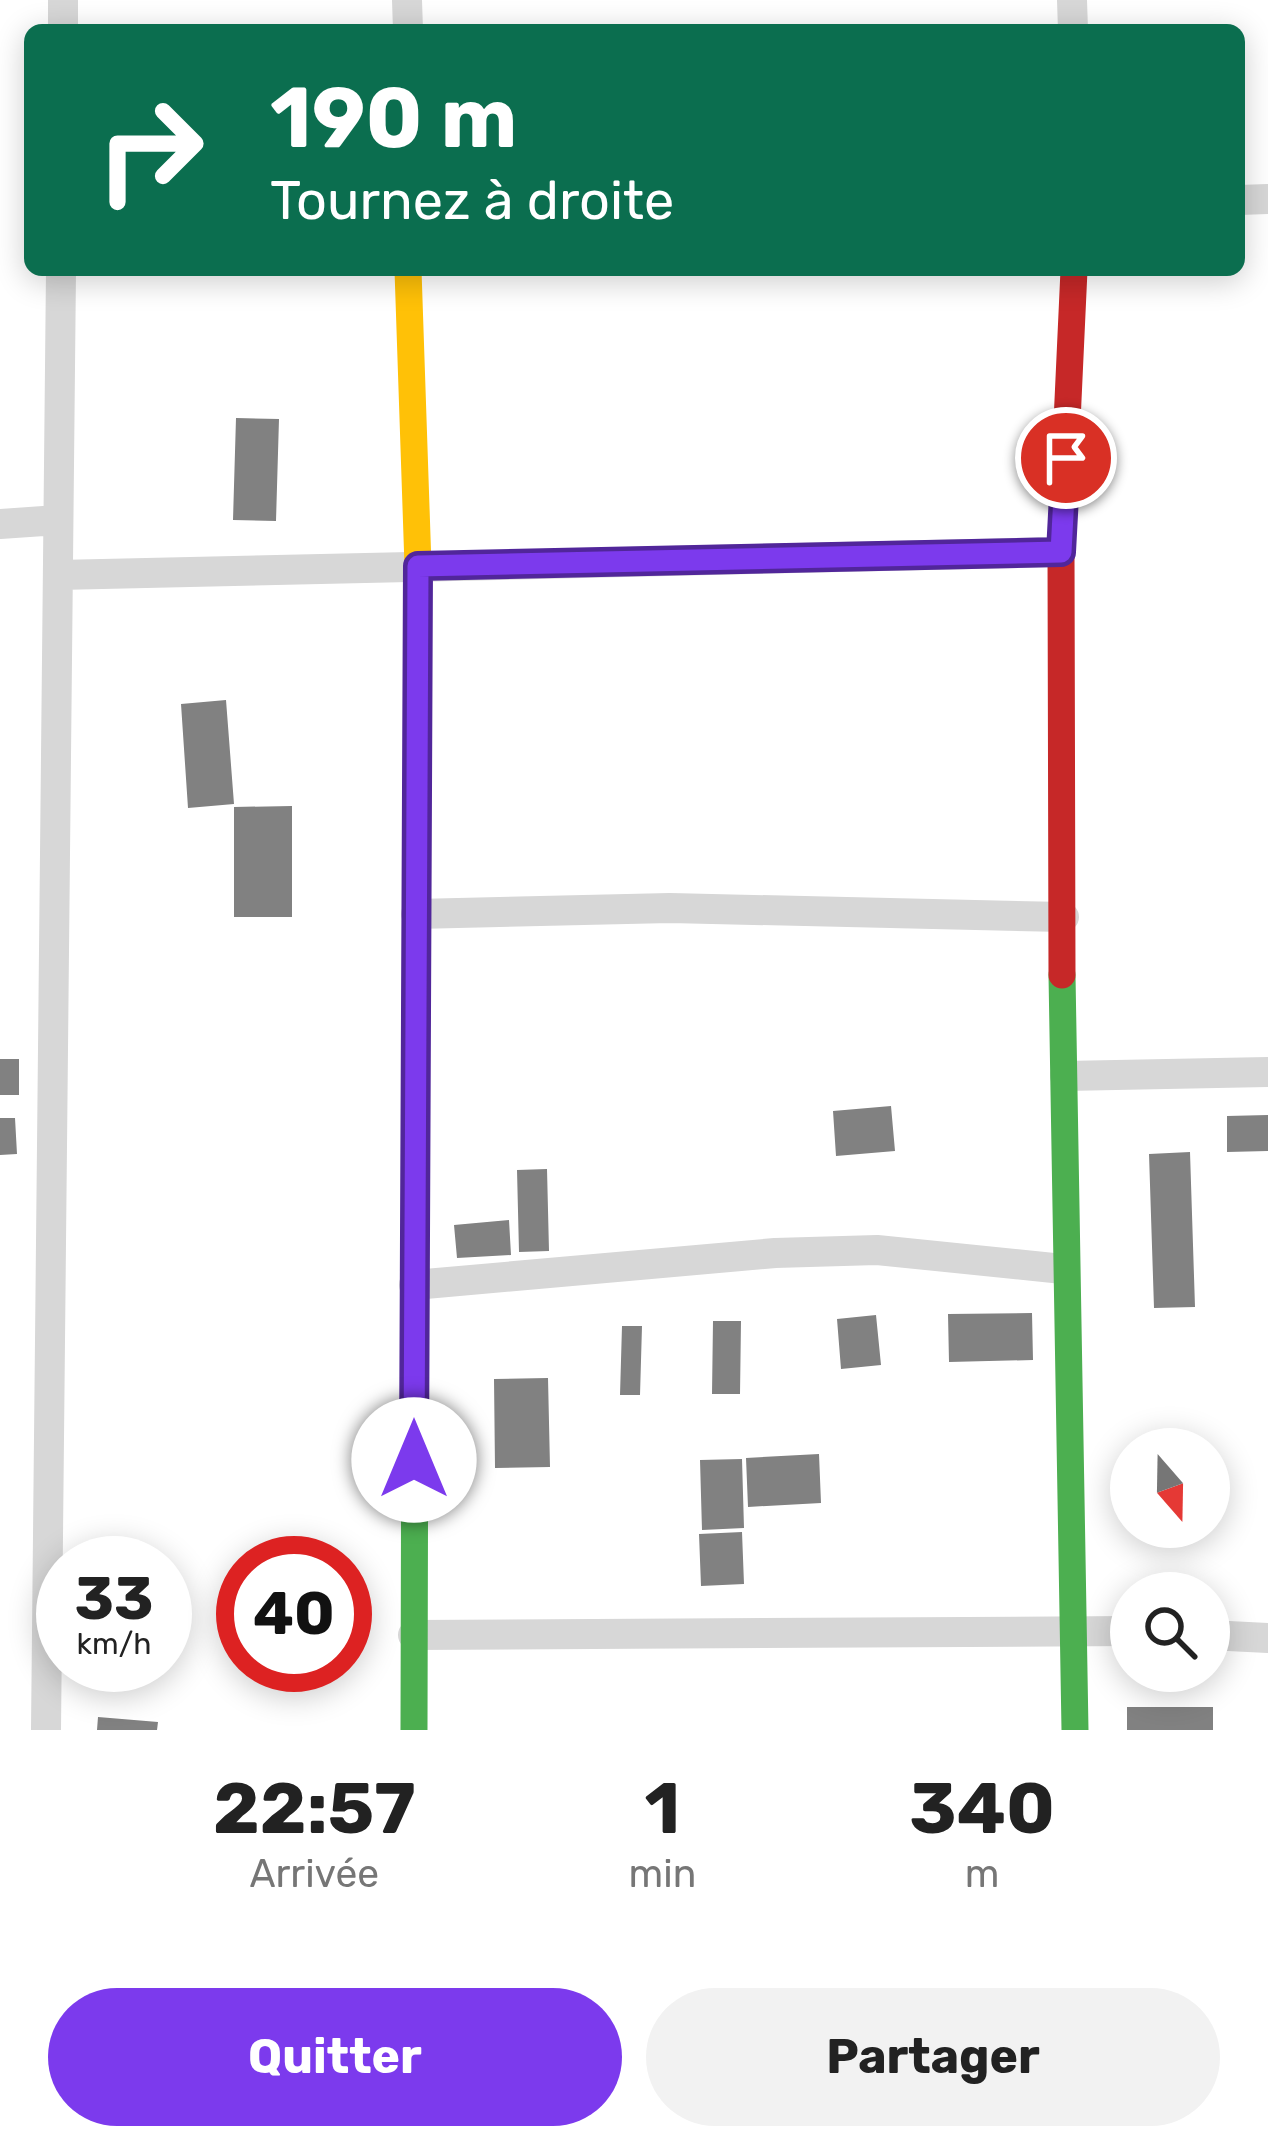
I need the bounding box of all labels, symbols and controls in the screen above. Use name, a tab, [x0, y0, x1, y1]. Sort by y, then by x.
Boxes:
text: 190 m	[270, 68, 518, 168]
icon: right	[72, 72, 228, 228]
text: Tournez à droite	[270, 169, 674, 233]
pin	[1015, 407, 1117, 509]
icon: arrive	[1033, 425, 1099, 491]
position arrow	[351, 1397, 477, 1523]
north arrow	[1110, 1428, 1230, 1548]
map controls	[1110, 1428, 1230, 1692]
speed limit sign: 40	[216, 1536, 372, 1692]
text: 33	[74, 1563, 154, 1634]
button: search	[1110, 1572, 1230, 1692]
text: km/h	[77, 1626, 151, 1662]
text: 22:57	[213, 1766, 415, 1851]
text: 1	[645, 1766, 680, 1851]
text: 340	[909, 1766, 1055, 1851]
text: Arrivée	[249, 1851, 379, 1897]
text: min	[629, 1851, 696, 1897]
text: m	[965, 1851, 999, 1897]
button: Quitter	[48, 1988, 622, 2126]
button: Partager	[646, 1988, 1220, 2126]

